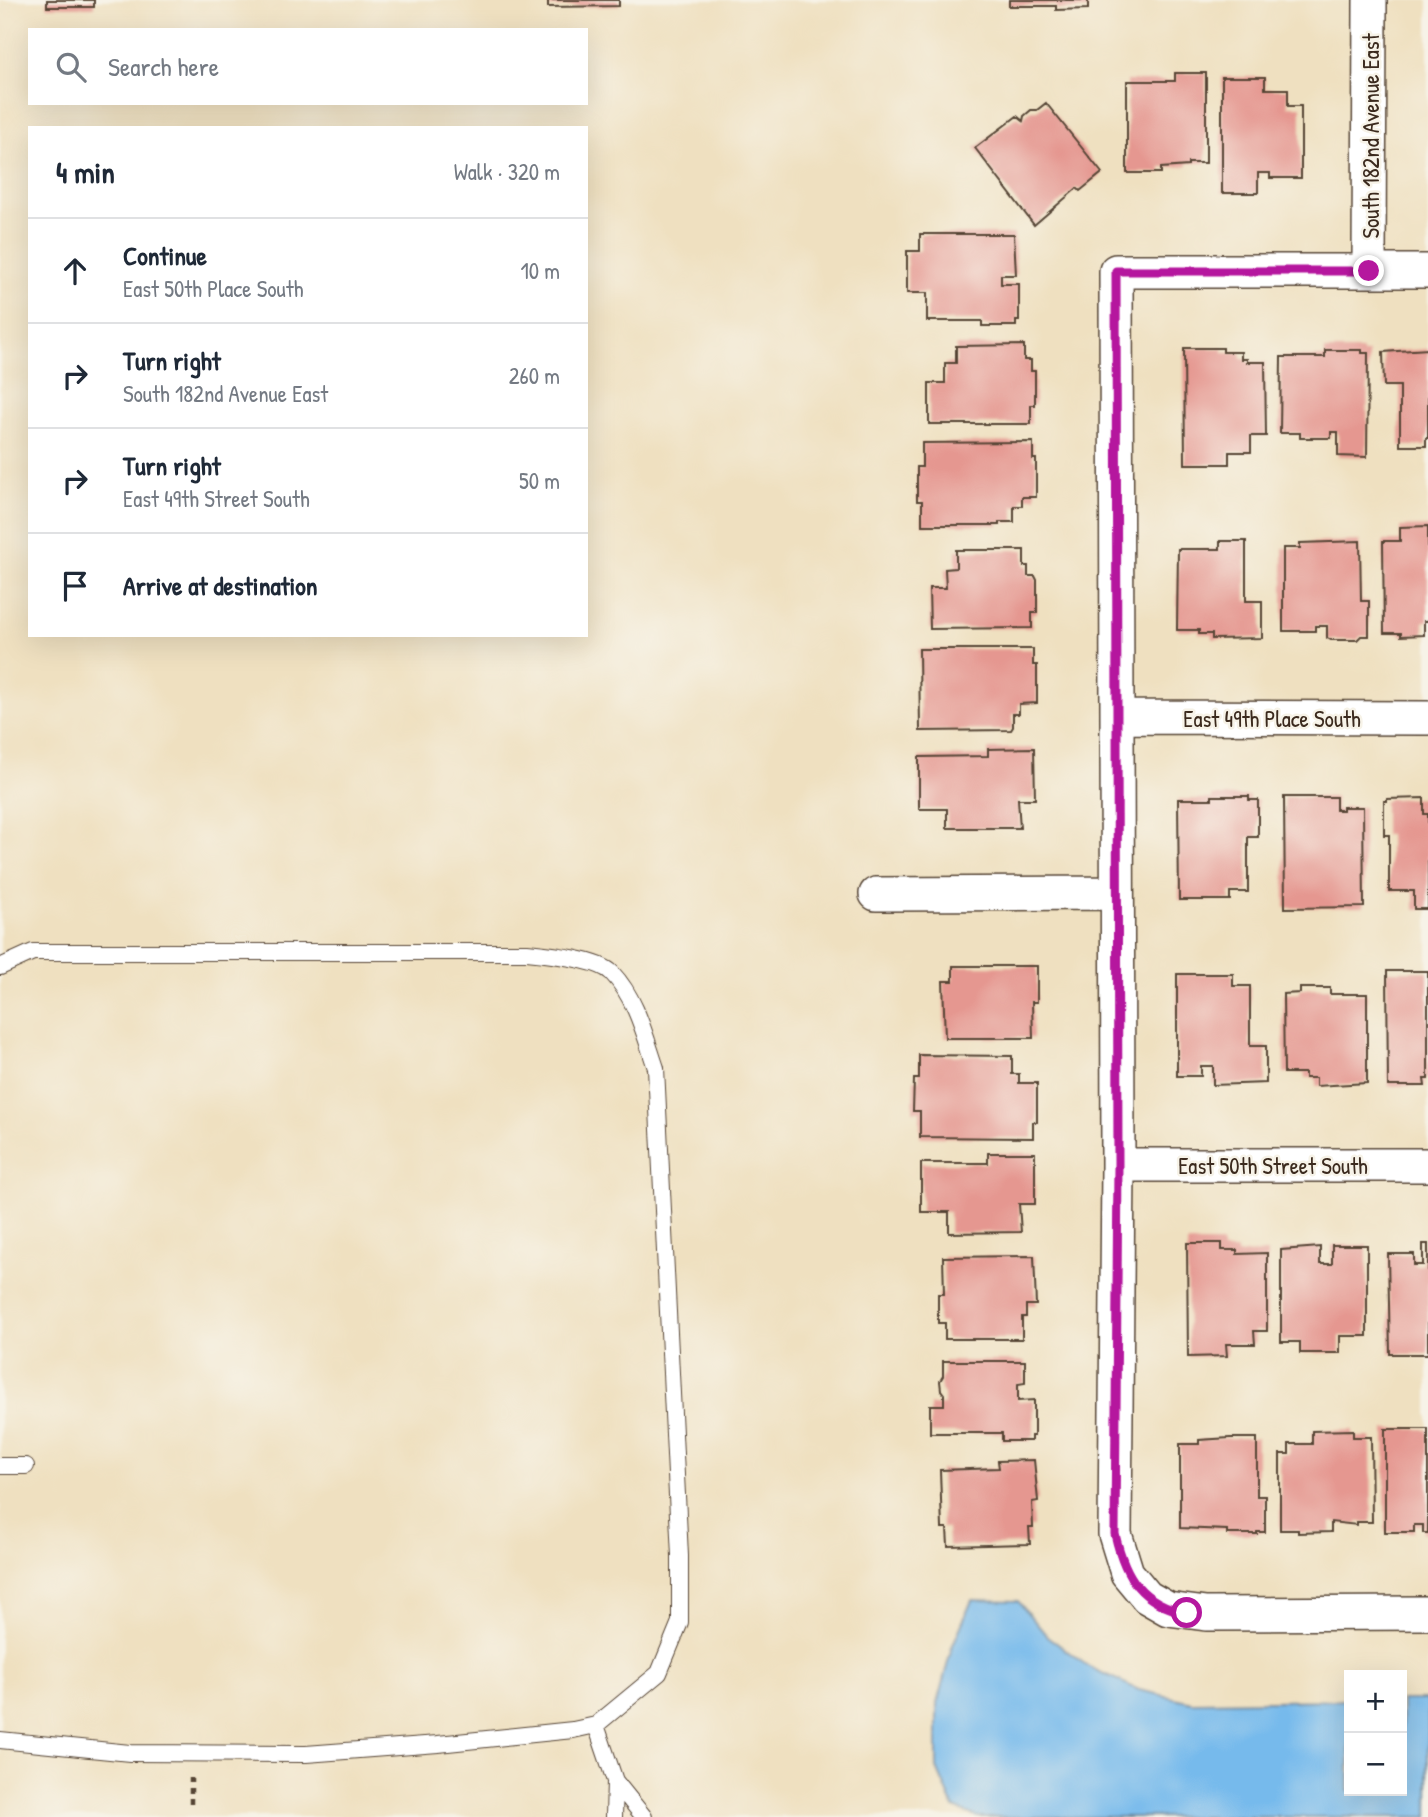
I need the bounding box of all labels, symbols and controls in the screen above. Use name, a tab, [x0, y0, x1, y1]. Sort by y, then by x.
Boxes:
search box	[28, 28, 588, 105]
street label: South 182nd Avenue East	[1355, 32, 1386, 239]
icon: search	[52, 48, 90, 86]
text: Search here	[108, 49, 219, 84]
text: 4 min	[56, 152, 115, 192]
text: Walk · 320 m	[454, 156, 560, 187]
text: Continue	[123, 238, 207, 273]
icon: ahead	[56, 252, 94, 290]
text: 10 m	[520, 255, 560, 286]
route end	[1353, 255, 1384, 286]
text: East 50th Place South	[123, 273, 303, 304]
text: Turn right	[123, 343, 221, 378]
icon: right	[56, 357, 94, 395]
text: 260 m	[509, 360, 560, 391]
text: South 182nd Avenue East	[123, 378, 328, 409]
text: Turn right	[123, 448, 221, 483]
icon: right	[56, 462, 94, 500]
text: 50 m	[519, 465, 560, 496]
text: East 49th Street South	[123, 483, 310, 514]
icon: arrive	[56, 567, 94, 605]
text: Arrive at destination	[123, 568, 318, 603]
street label: East 49th Place South	[1183, 703, 1361, 734]
street label: East 50th Street South	[1178, 1150, 1368, 1181]
route start	[1171, 1597, 1202, 1628]
map controls	[1344, 1670, 1407, 1796]
button: +	[1344, 1670, 1407, 1733]
button: −	[1344, 1733, 1407, 1796]

